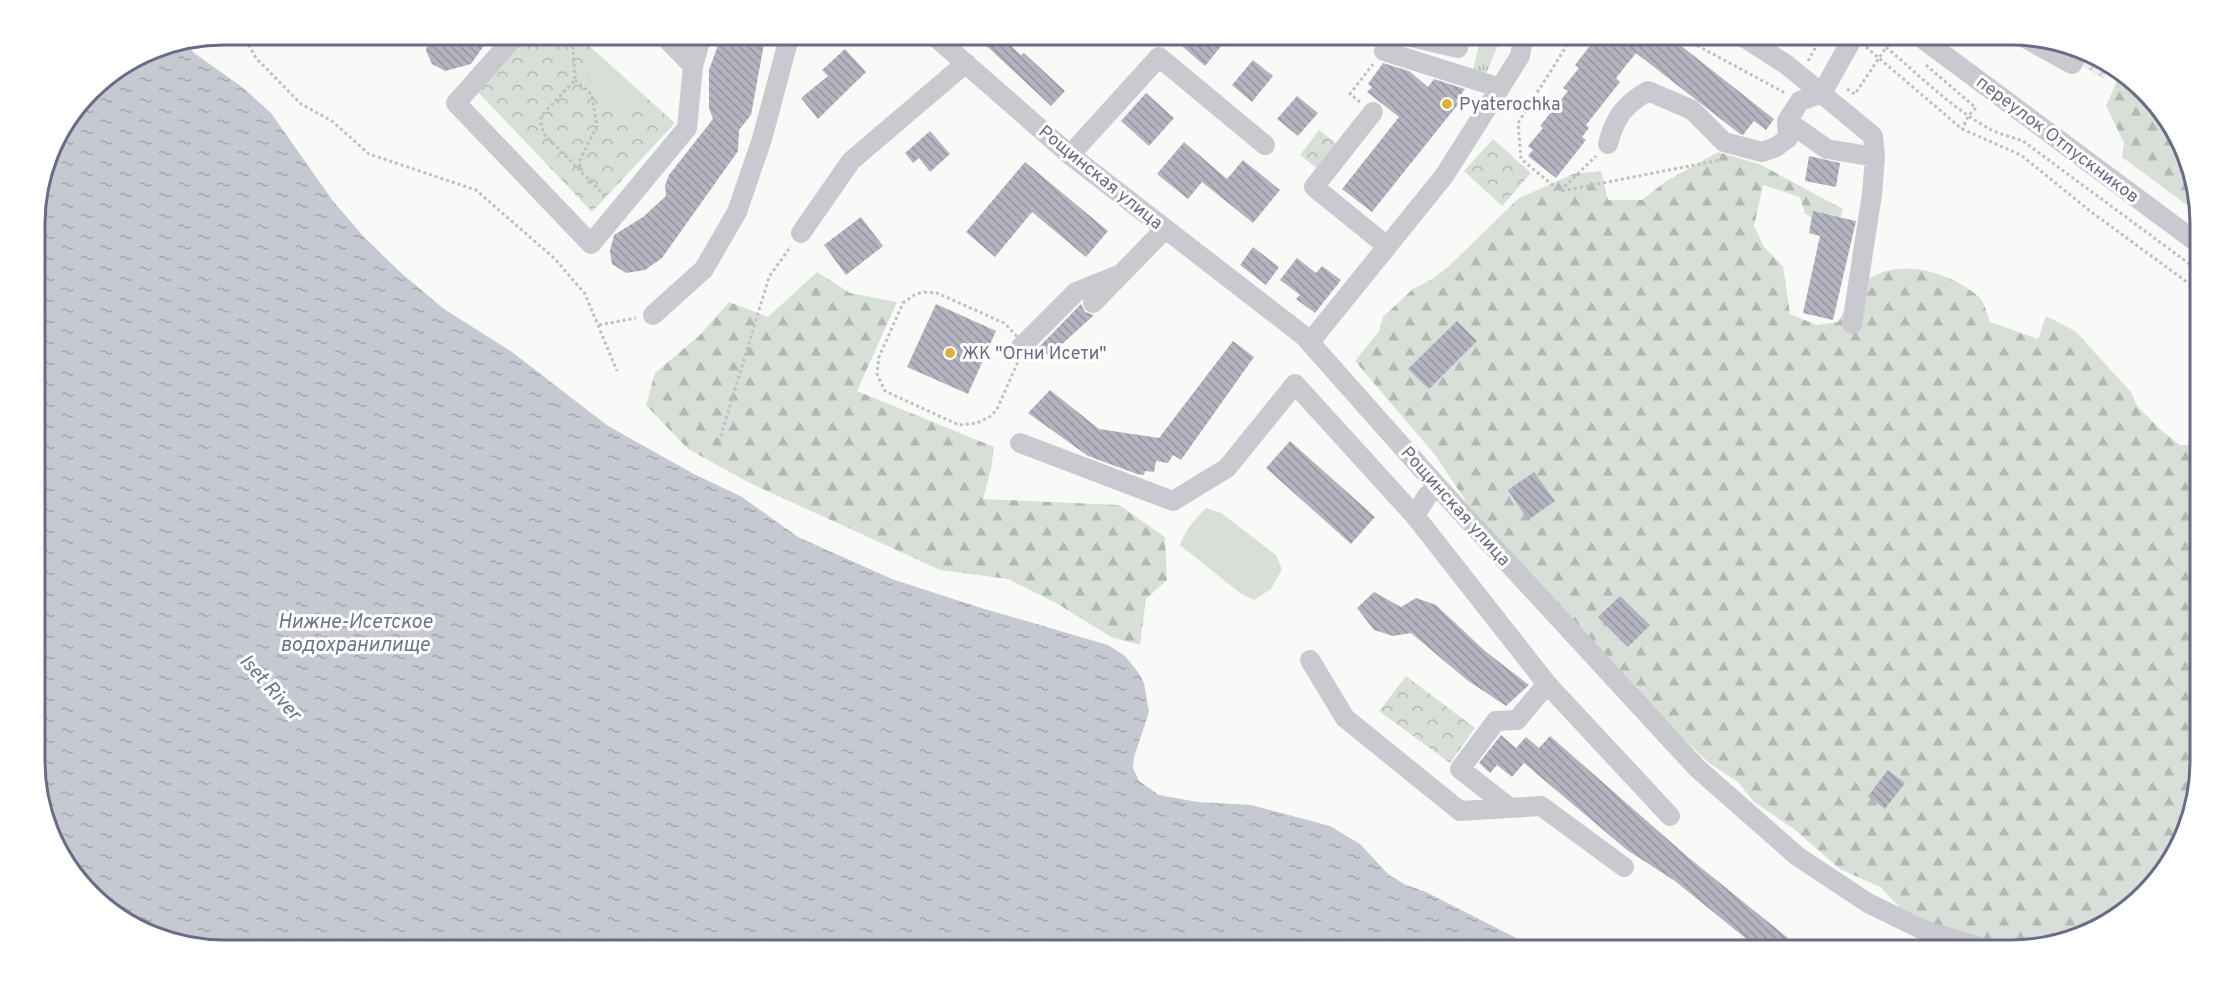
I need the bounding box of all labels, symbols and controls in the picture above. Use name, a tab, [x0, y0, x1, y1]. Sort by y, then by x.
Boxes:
street label: переулок Отпускников	[1971, 71, 2143, 209]
place label: Pyaterochka	[1459, 94, 1560, 117]
marker: Pyaterochka	[1440, 97, 1454, 111]
street label: Рощинская улица	[1033, 121, 1167, 235]
place label: ЖК "Огни Исети"	[962, 343, 1107, 366]
marker: ЖК "Огни Исети"	[943, 346, 957, 360]
street label: Рощинская улица	[1395, 442, 1515, 572]
water label: Нижне-Исетское водохранилище	[278, 610, 433, 659]
water label: Iset River	[233, 650, 307, 728]

